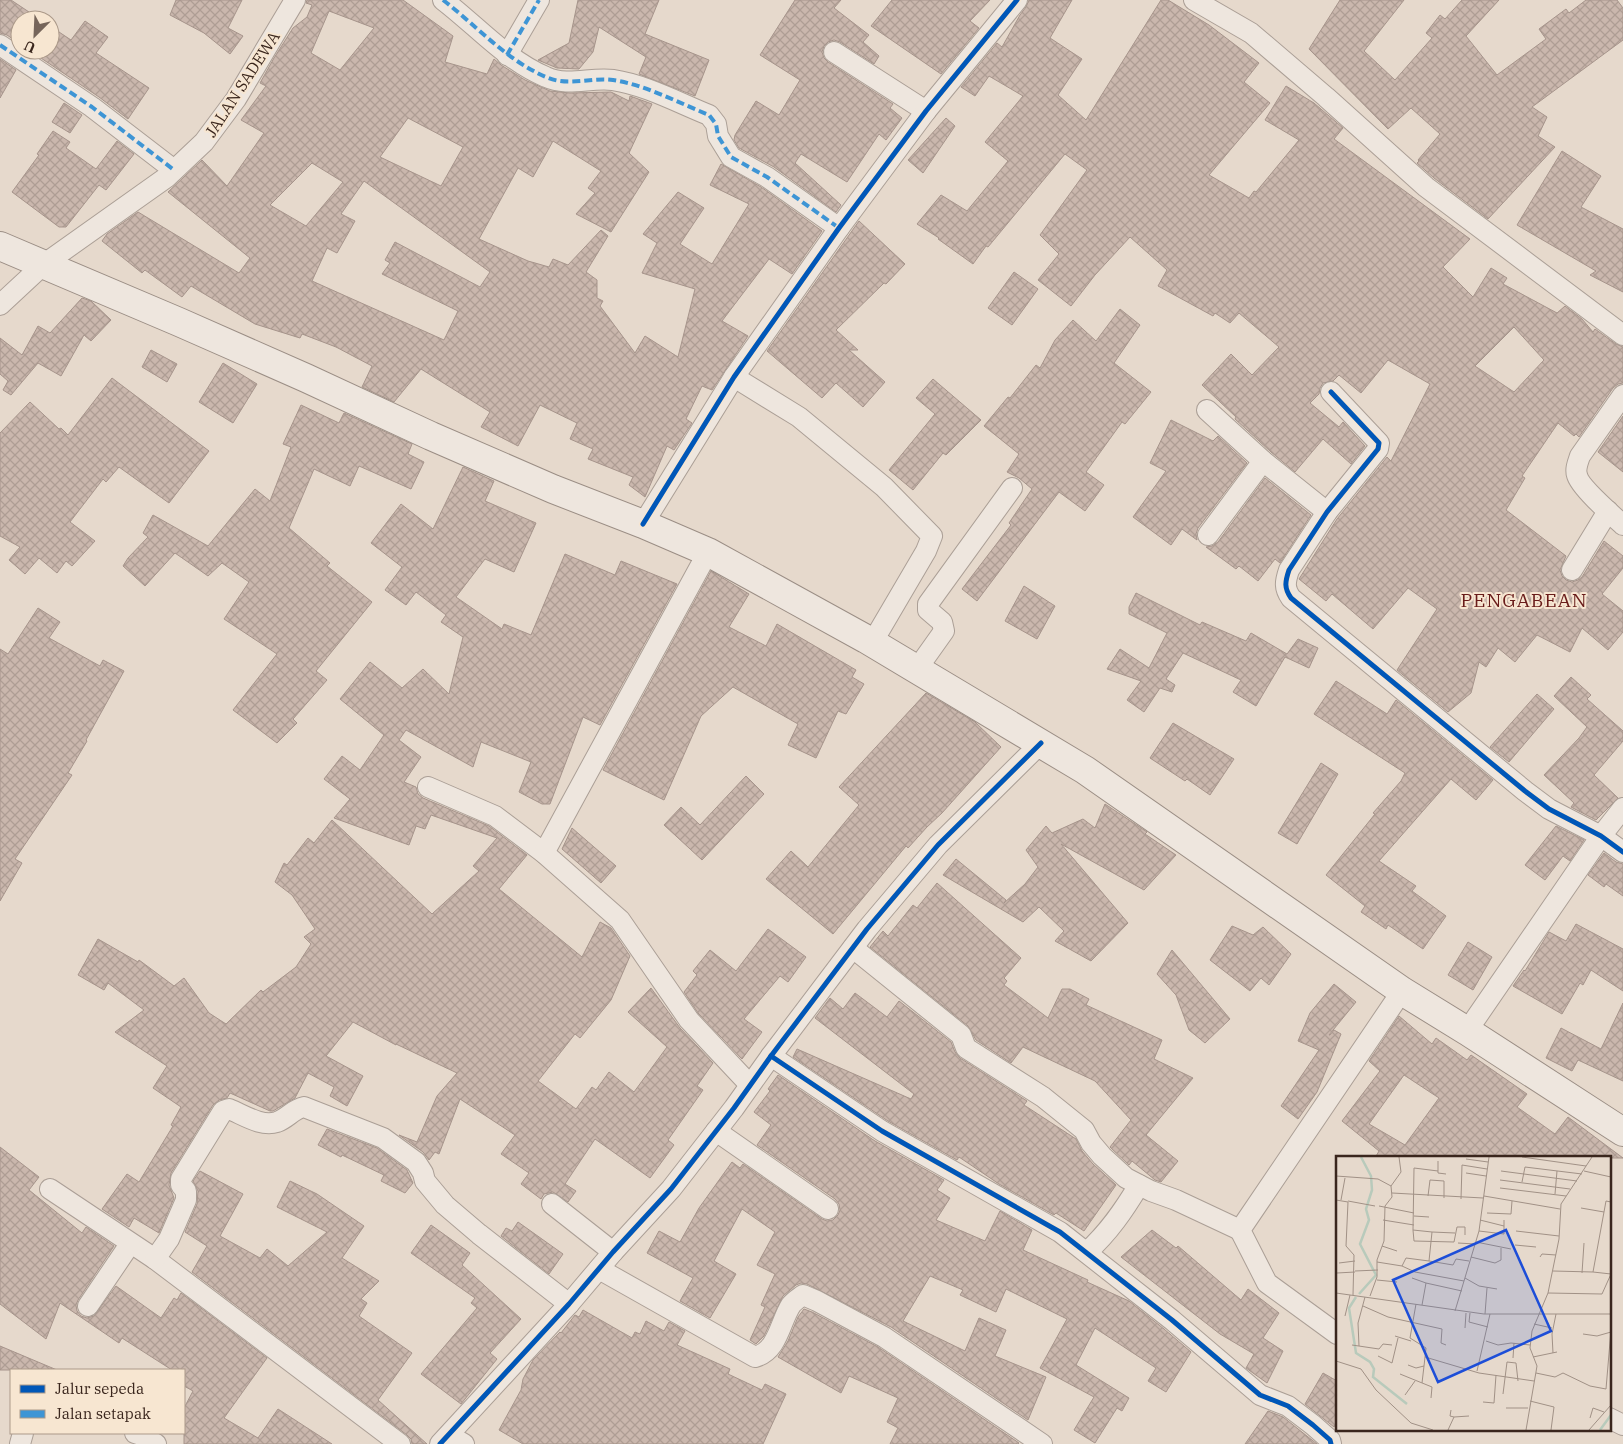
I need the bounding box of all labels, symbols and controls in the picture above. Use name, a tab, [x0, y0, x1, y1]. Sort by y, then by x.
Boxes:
north arrow	[10, 10, 60, 60]
street label: JALAN SADEWA	[200, 27, 284, 141]
text: U	[21, 36, 38, 57]
district label: PENGABEAN	[1460, 588, 1588, 612]
inset map	[1336, 1156, 1610, 1432]
legend	[10, 1369, 185, 1434]
text: Jalur sepeda	[55, 1379, 144, 1398]
text: Jalan setapak	[55, 1404, 151, 1423]

